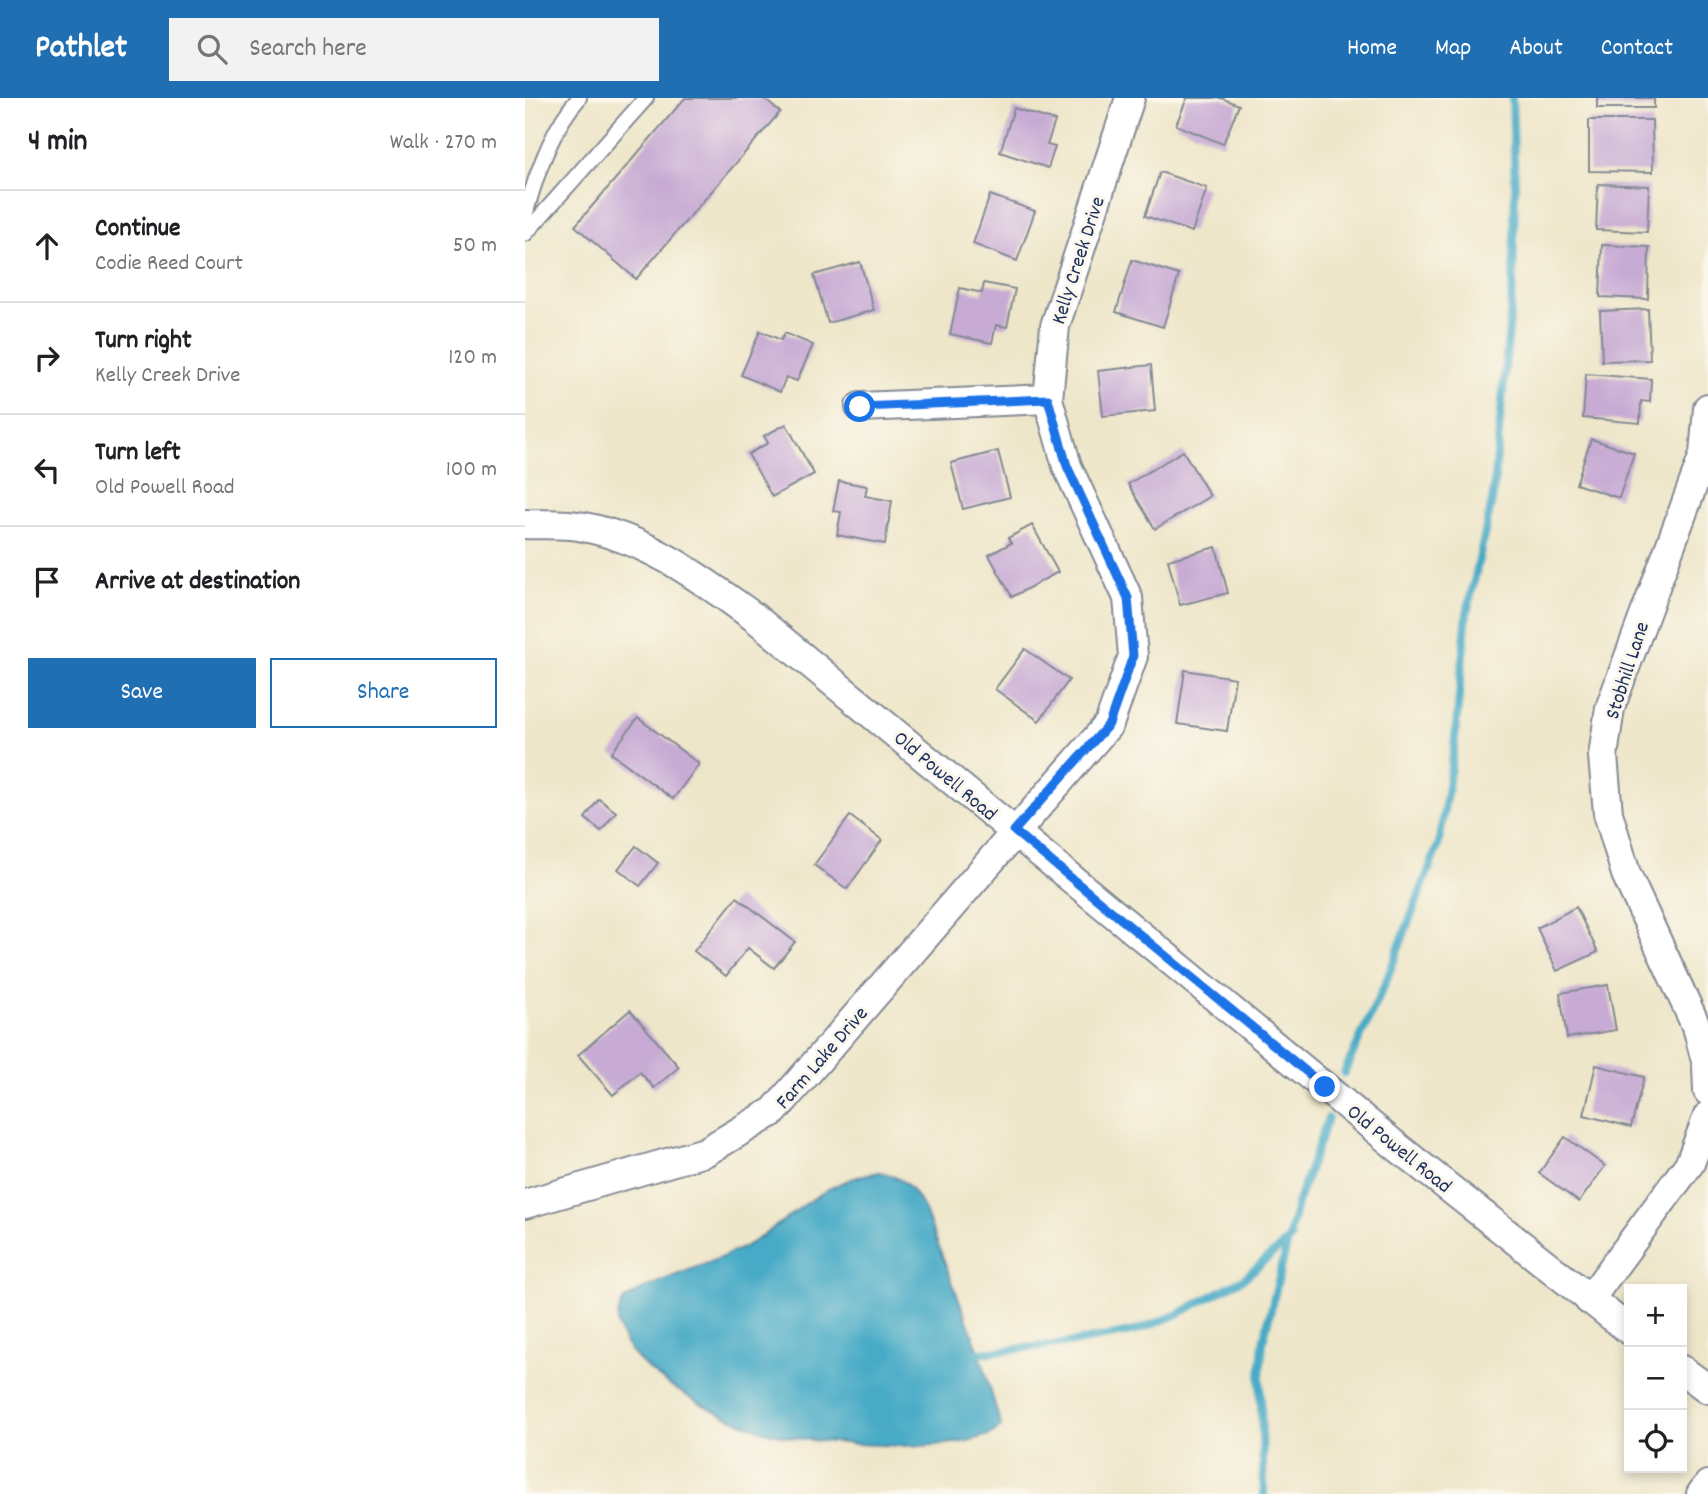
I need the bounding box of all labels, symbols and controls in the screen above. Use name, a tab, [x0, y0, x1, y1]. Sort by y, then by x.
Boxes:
search box	[169, 18, 659, 81]
text: Pathlet	[35, 26, 127, 73]
icon: search	[193, 30, 231, 68]
text: Search here	[249, 31, 367, 68]
text: Home	[1347, 32, 1397, 66]
text: Map	[1435, 32, 1471, 66]
text: About	[1509, 32, 1563, 66]
text: Contact	[1601, 32, 1673, 66]
text: 4 min	[28, 122, 87, 165]
text: Walk · 270 m	[390, 127, 497, 160]
street label: Kelly Creek Drive	[1045, 193, 1115, 329]
text: Continue	[95, 211, 180, 248]
icon: ahead	[28, 227, 66, 265]
text: 50 m	[453, 230, 497, 263]
text: Codie Reed Court	[95, 248, 243, 281]
text: Turn right	[95, 323, 192, 360]
icon: right	[28, 339, 66, 377]
text: 120 m	[448, 342, 497, 375]
text: Kelly Creek Drive	[95, 360, 240, 393]
route start	[844, 391, 875, 422]
text: Turn left	[95, 435, 181, 472]
icon: left	[28, 451, 66, 489]
text: 100 m	[446, 454, 497, 487]
text: Old Powell Road	[95, 472, 235, 505]
icon: arrive	[28, 563, 66, 601]
text: Arrive at destination	[95, 564, 300, 601]
street label: Stobhill Lane	[1599, 618, 1659, 724]
button: Save	[28, 658, 256, 728]
button: Share	[270, 658, 497, 728]
street label: Old Powell Road	[886, 725, 1003, 830]
street label: Farm Lake Drive	[770, 1001, 877, 1117]
route end	[1309, 1071, 1340, 1102]
street label: Old Powell Road	[1339, 1099, 1457, 1202]
map controls	[1624, 1284, 1687, 1473]
button: +	[1624, 1284, 1687, 1347]
button: −	[1624, 1347, 1687, 1410]
button: locate	[1624, 1410, 1687, 1473]

